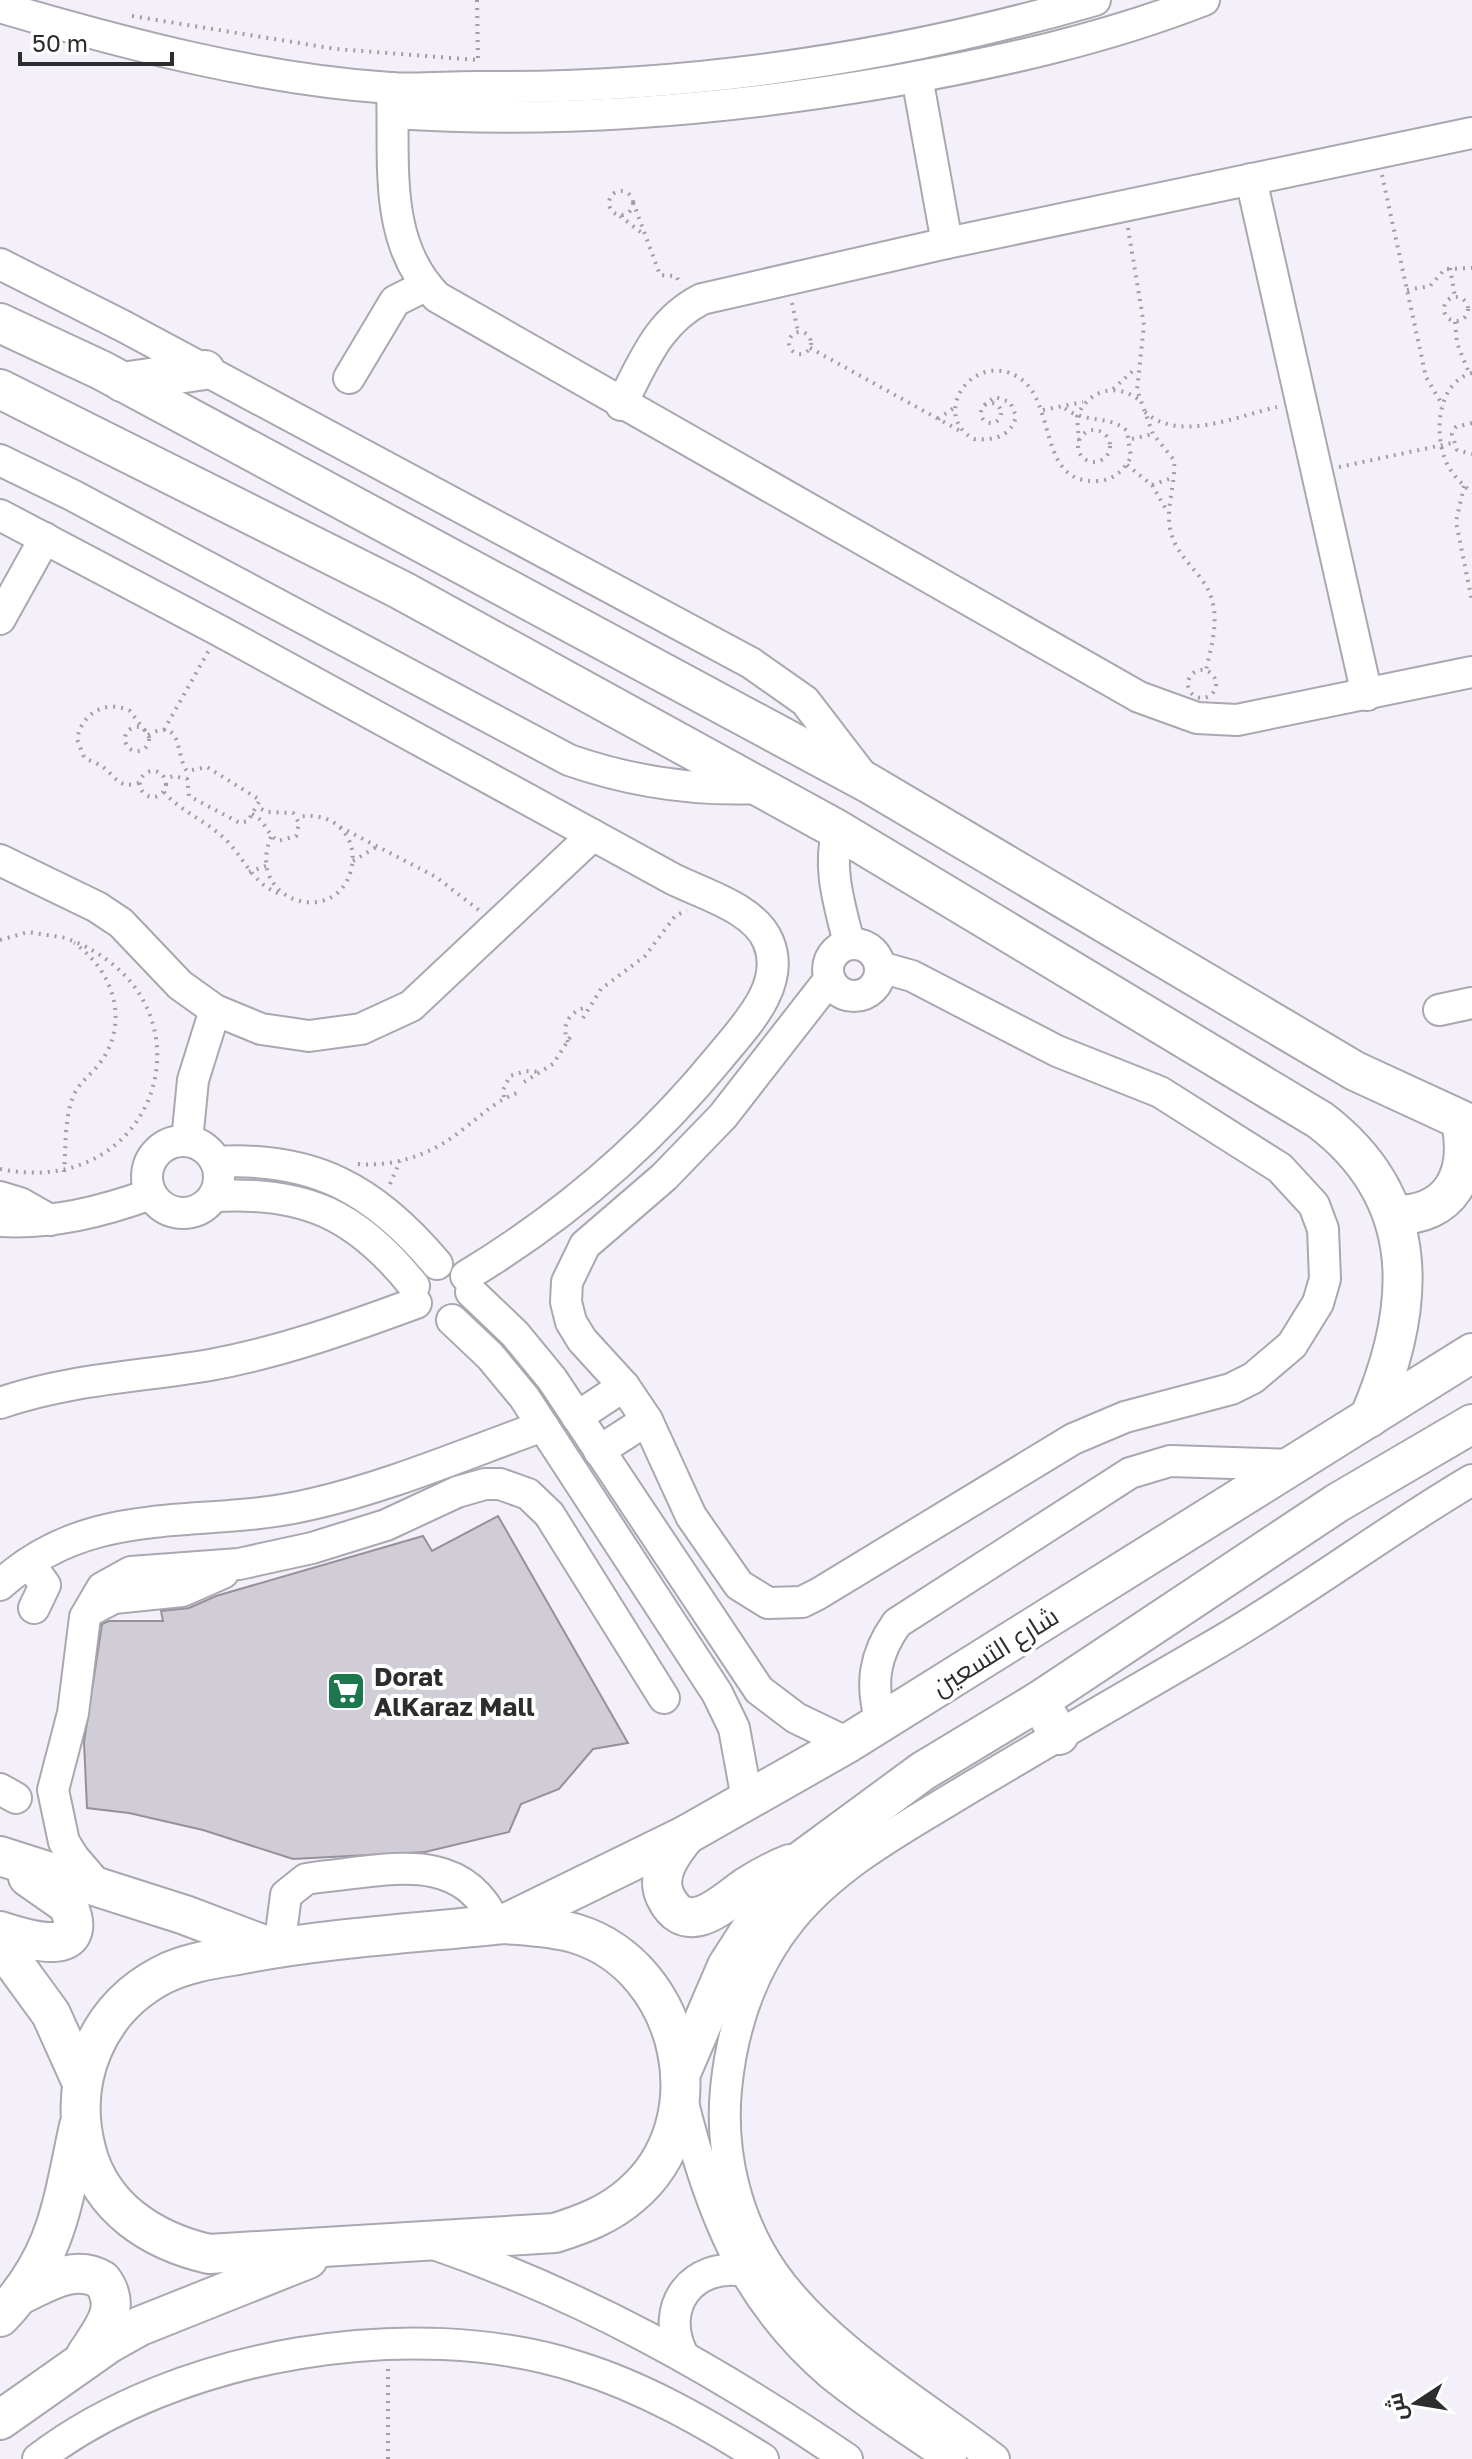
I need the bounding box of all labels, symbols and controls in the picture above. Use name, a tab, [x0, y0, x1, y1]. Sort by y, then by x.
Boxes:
scale bar	[20, 16, 172, 66]
text: 50 m	[32, 28, 88, 57]
street label: شارع التسعين	[926, 1600, 1065, 1704]
place label: Dorat AlKaraz Mall	[374, 1661, 535, 1722]
supermarket icon: Dorat AlKaraz Mall	[325, 1670, 367, 1712]
north arrow	[1376, 2363, 1456, 2443]
text: ش	[1380, 2390, 1413, 2424]

